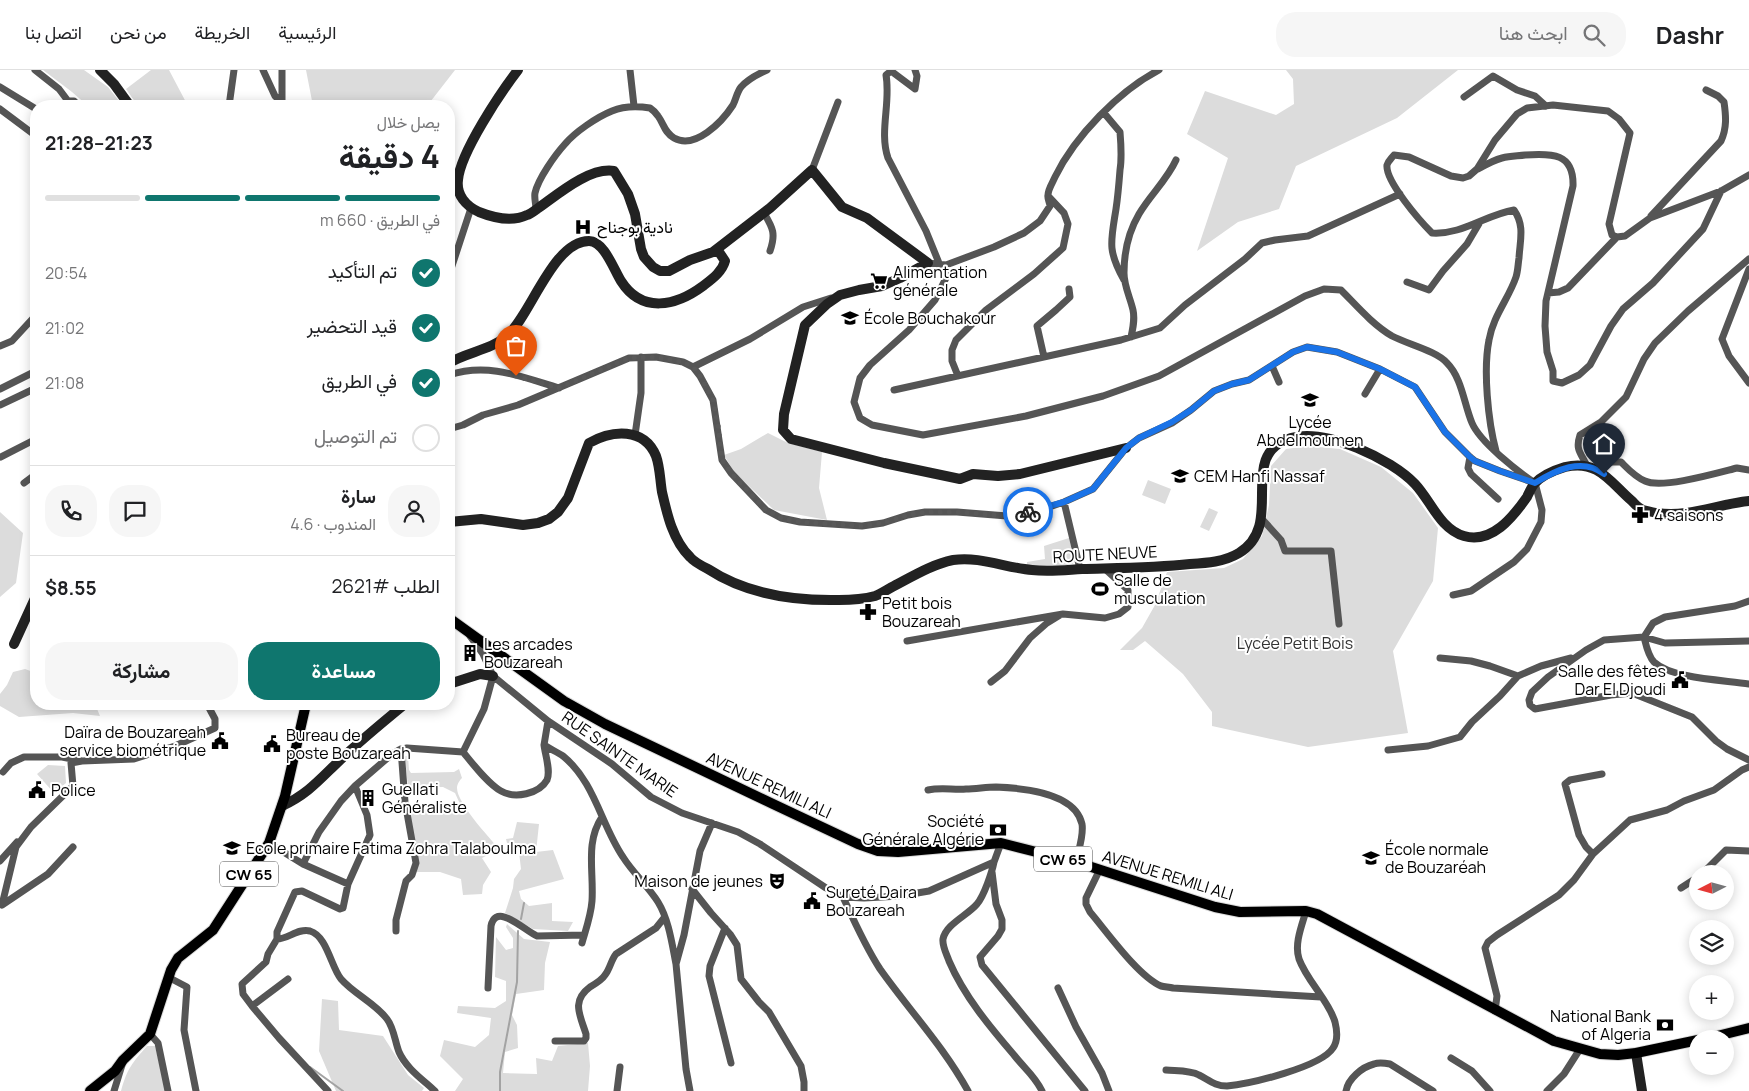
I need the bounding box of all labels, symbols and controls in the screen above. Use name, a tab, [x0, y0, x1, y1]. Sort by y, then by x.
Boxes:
search box	[1276, 12, 1626, 57]
text: Dashr	[1656, 18, 1724, 51]
text: اتصل بنا	[25, 20, 82, 44]
text: من نحن	[110, 20, 167, 44]
text: الخريطة	[195, 20, 250, 44]
text: الرئيسية	[278, 20, 336, 44]
text: ابحث هنا	[1499, 20, 1568, 46]
icon: search	[1580, 21, 1608, 49]
text: يصل خلال	[377, 111, 440, 133]
text: 21:23–21:28	[45, 130, 153, 156]
text: 4 دقيقة	[339, 134, 440, 178]
text: في الطريق · 660 m	[320, 209, 440, 231]
place label: نادية بوجناح	[597, 216, 673, 239]
hospital icon: نادية بوجناح	[573, 217, 593, 237]
text: تم التأكيد	[328, 258, 397, 284]
icon: check	[412, 259, 440, 287]
place label: Alimentation générale	[893, 261, 987, 301]
text: 20:54	[45, 262, 87, 284]
supermarket icon: Alimentation générale	[869, 271, 889, 291]
place label: École Bouchakour	[864, 307, 996, 329]
school or university icon: École Bouchakour	[840, 308, 860, 328]
text: قيد التحضير	[307, 313, 397, 339]
icon: check	[412, 314, 440, 342]
text: 21:02	[45, 317, 84, 339]
pin	[495, 325, 537, 376]
icon: bag	[502, 332, 530, 360]
text: في الطريق	[322, 368, 397, 394]
icon: check	[412, 369, 440, 397]
text: 21:08	[45, 372, 84, 394]
school or university icon: Lycée Abdelmoumen	[1300, 390, 1320, 410]
place label: Lycée Abdelmoumen	[1257, 411, 1363, 451]
text: تم التوصيل	[314, 423, 397, 449]
pin	[1583, 423, 1625, 474]
icon: home	[1590, 430, 1618, 458]
place label: CEM Hanfi Nassaf	[1194, 465, 1325, 487]
school or university icon: CEM Hanfi Nassaf	[1170, 466, 1190, 486]
text: سارة	[341, 483, 376, 509]
button: phone	[45, 485, 97, 537]
button: chat	[109, 485, 161, 537]
button: person	[388, 485, 440, 537]
courier	[1003, 487, 1053, 537]
icon: bike	[1014, 498, 1042, 526]
place label: 4 saisons	[1654, 504, 1723, 526]
pharmacy icon: 4 saisons	[1630, 505, 1650, 525]
text: المندوب · 4.6	[290, 513, 376, 535]
street label: ROUTE NEUVE	[1052, 540, 1158, 568]
place label: Salle de musculation	[1114, 569, 1206, 609]
text: الطلب #2621	[331, 573, 440, 599]
text: $8.55	[45, 575, 97, 601]
sports icon: Salle de musculation	[1090, 579, 1110, 599]
place label: Petit bois Bouzareah	[882, 592, 961, 632]
pharmacy icon: Petit bois Bouzareah	[858, 602, 878, 622]
park label: Lycée Petit Bois	[1237, 632, 1353, 654]
place label: Les arcades Bouzareah	[484, 633, 573, 673]
button: مشاركة	[45, 642, 238, 700]
button: مساعدة	[248, 642, 440, 700]
building icon: Les arcades Bouzareah	[460, 643, 480, 663]
place label: Salle des fêtes Dar El Djoudi	[1558, 660, 1666, 700]
public building icon: Salle des fêtes Dar El Djoudi	[1670, 670, 1690, 690]
street label: RUE SAINTE MARIE	[558, 706, 682, 802]
place label: Daïra de Bouzareah service biométrique	[60, 721, 206, 761]
place label: Bureau de poste Bouzareah	[286, 724, 411, 764]
public building icon: Daïra de Bouzareah service biométrique	[210, 731, 230, 751]
public building icon: Bureau de poste Bouzareah	[262, 734, 282, 754]
street label: AVENUE REMILI ALI	[703, 746, 835, 824]
place label: Guellati Généraliste	[382, 778, 467, 818]
place label: Police	[51, 779, 96, 801]
public building icon: Police	[27, 780, 47, 800]
building icon: Guellati Généraliste	[358, 788, 378, 808]
place label: Société Générale Algérie	[863, 810, 984, 850]
bank icon: Société Générale Algérie	[988, 820, 1008, 840]
place label: Ecole primaire Fatima Zohra Talaboulma	[246, 837, 536, 859]
school or university icon: Ecole primaire Fatima Zohra Talaboulma	[222, 838, 242, 858]
place label: École normale de Bouzaréah	[1385, 838, 1489, 878]
street label: AVENUE REMILI ALI	[1100, 845, 1236, 905]
road number: CW 65	[1034, 846, 1092, 872]
school or university icon: École normale de Bouzaréah	[1361, 848, 1381, 868]
road number: CW 65	[220, 862, 278, 886]
north arrow	[1689, 865, 1734, 910]
map controls	[1689, 865, 1734, 1075]
place label: Maison de jeunes	[634, 870, 763, 892]
theatre icon: Maison de jeunes	[767, 871, 787, 891]
place label: Sureté Daira Bouzareah	[826, 881, 917, 921]
public building icon: Sureté Daira Bouzareah	[802, 891, 822, 911]
button: layers	[1689, 920, 1734, 965]
button: +	[1689, 975, 1734, 1020]
place label: National Bank of Algeria	[1550, 1005, 1652, 1045]
bank icon: National Bank of Algeria	[1655, 1015, 1675, 1035]
button: −	[1689, 1030, 1734, 1075]

